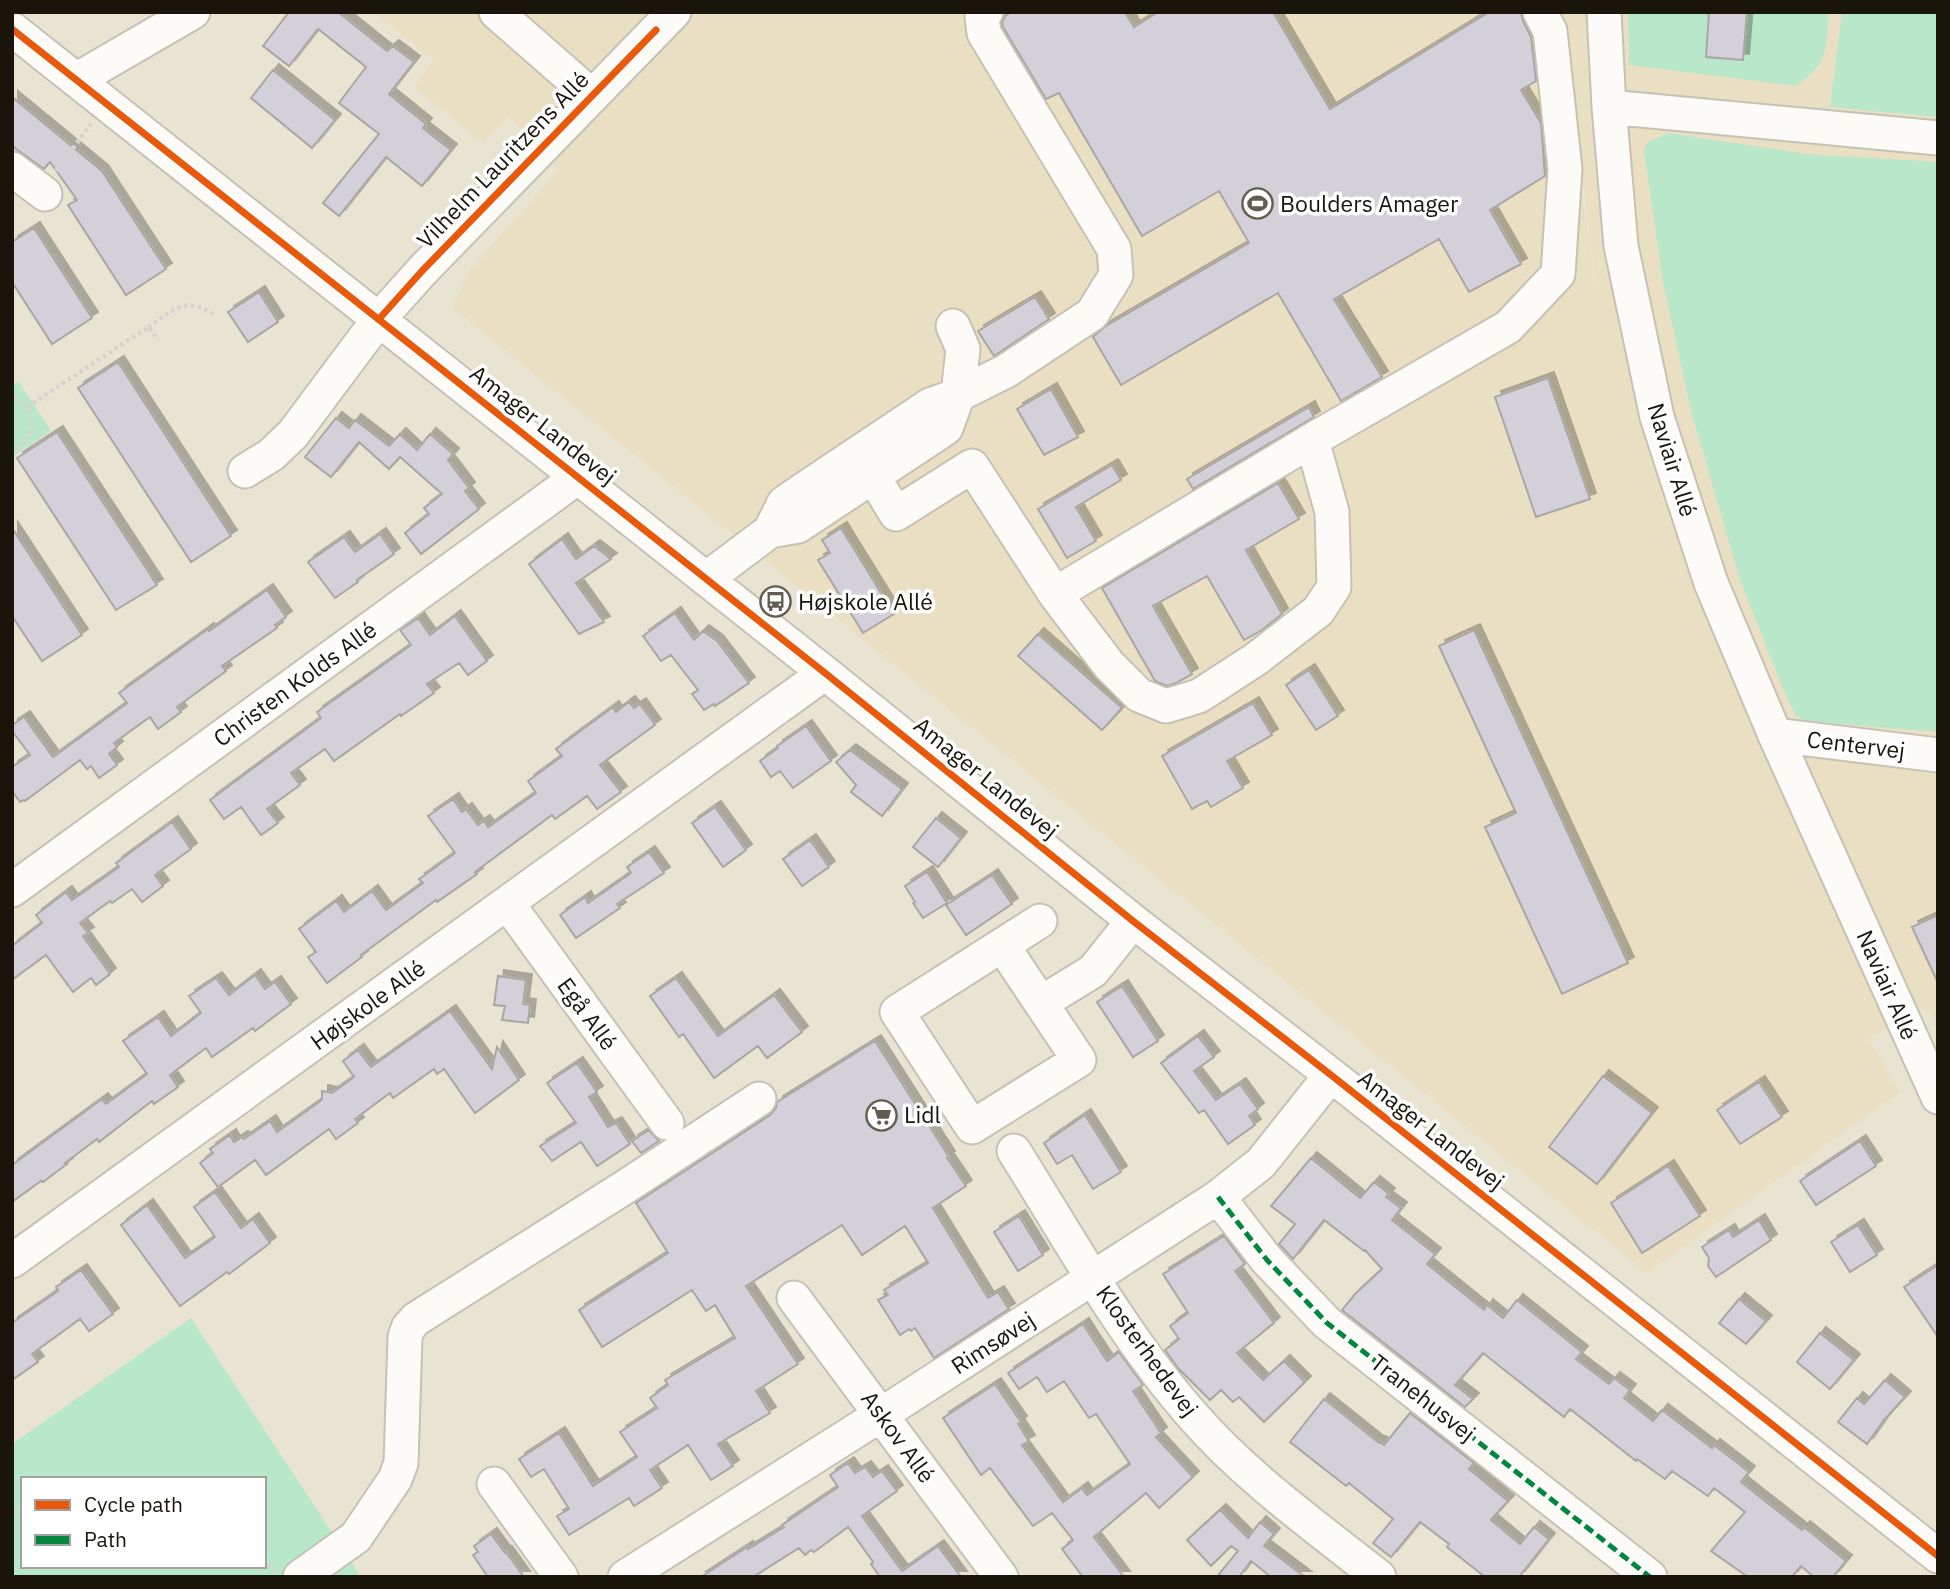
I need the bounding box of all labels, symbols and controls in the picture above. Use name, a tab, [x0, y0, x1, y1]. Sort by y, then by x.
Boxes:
street label: Vilhelm Lauritzens Allé	[410, 64, 595, 254]
sports icon: Boulders Amager	[1240, 187, 1274, 221]
place label: Boulders Amager	[1280, 188, 1459, 218]
street label: Amager Landevej	[464, 358, 623, 491]
street label: Naviair Allé	[1641, 399, 1704, 520]
bus stop icon: Højskole Allé	[758, 585, 792, 619]
place label: Højskole Allé	[798, 586, 933, 616]
street label: Christen Kolds Allé	[207, 614, 382, 753]
street label: Amager Landevej	[908, 710, 1065, 845]
street label: Centervej	[1805, 723, 1907, 765]
street label: Naviair Allé	[1850, 925, 1925, 1044]
street label: Højskole Allé	[304, 952, 431, 1056]
street label: Egå Allé	[551, 971, 624, 1056]
street label: Amager Landevej	[1352, 1063, 1511, 1196]
supermarket icon: Lidl	[864, 1098, 898, 1132]
place label: Lidl	[904, 1099, 941, 1129]
street label: Klosterhedevej	[1090, 1279, 1205, 1422]
street label: Rimsøvej	[945, 1304, 1040, 1380]
street label: Tranehusvej	[1365, 1347, 1482, 1448]
street label: Askov Allé	[855, 1384, 942, 1488]
legend	[21, 1477, 266, 1568]
text: Cycle path	[84, 1490, 183, 1518]
text: Path	[84, 1525, 127, 1553]

